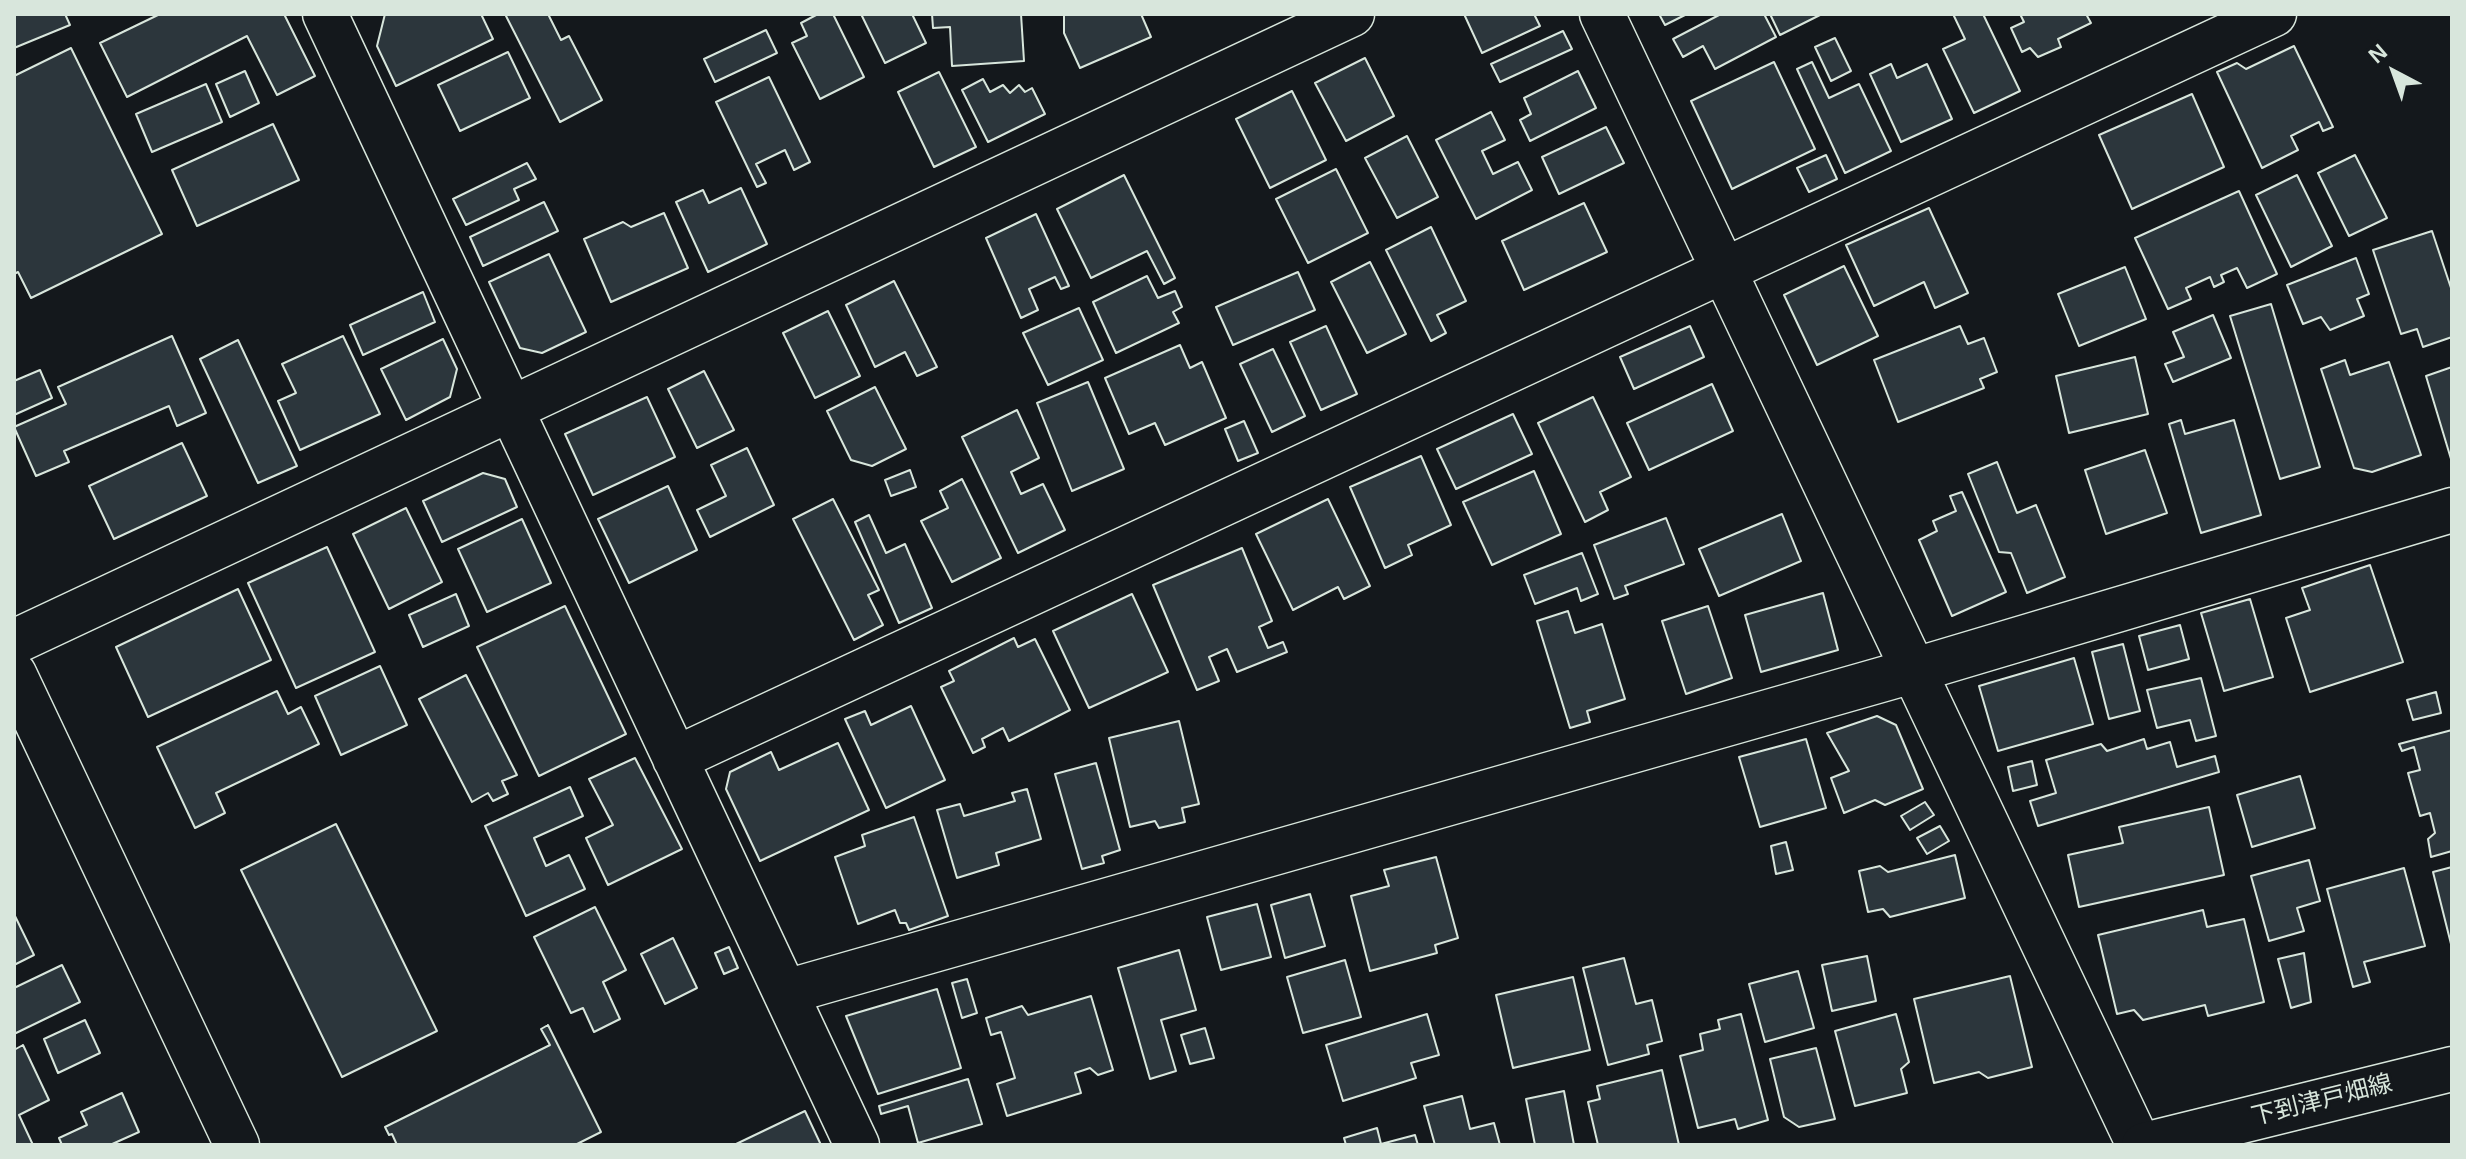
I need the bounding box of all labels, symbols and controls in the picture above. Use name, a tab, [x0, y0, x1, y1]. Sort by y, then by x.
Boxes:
north arrow	[2354, 32, 2434, 112]
text: N	[2364, 39, 2392, 68]
street label: 下到津戸畑線	[2249, 1070, 2395, 1132]

